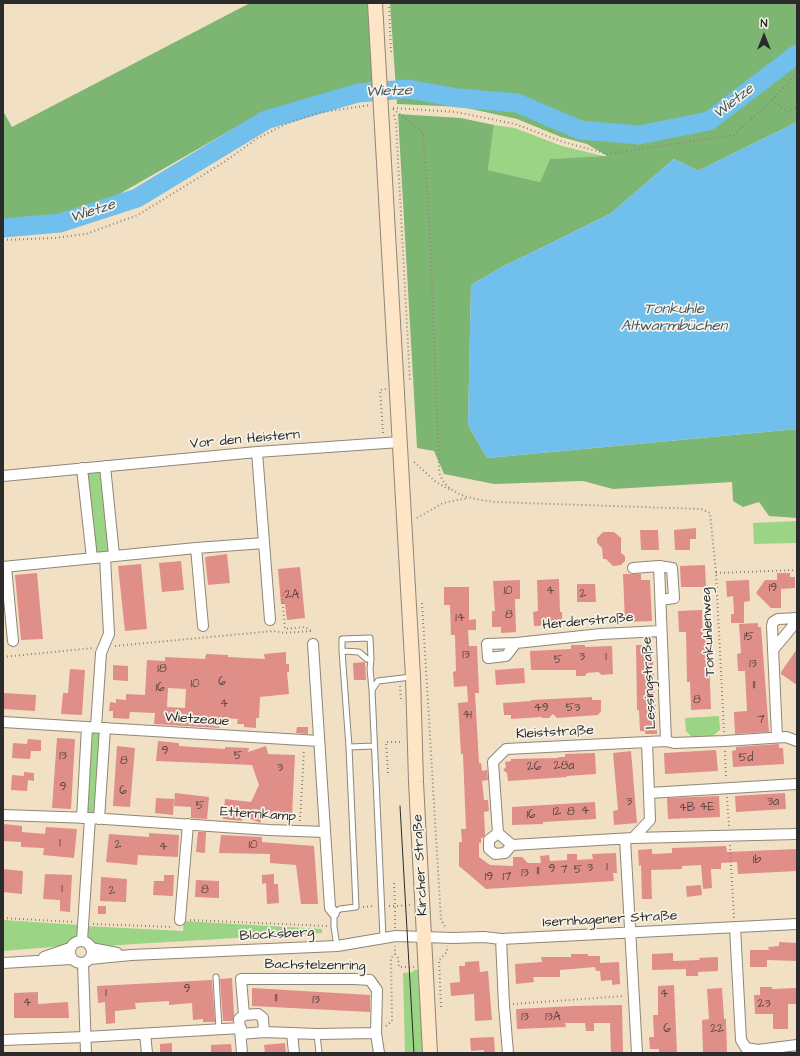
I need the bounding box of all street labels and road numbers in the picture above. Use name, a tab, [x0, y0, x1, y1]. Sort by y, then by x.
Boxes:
street label: Vor den Heistern	[189, 427, 301, 453]
street label: Tonkuhlenweg	[698, 587, 720, 677]
street label: Herderstraße	[542, 610, 634, 634]
street label: Lessingstraße	[639, 636, 661, 730]
street label: Wietzeaue	[164, 709, 230, 731]
street label: Kleiststraße	[516, 723, 594, 743]
street label: Etternkamp	[219, 804, 297, 826]
street label: Kircher Straße	[410, 814, 432, 916]
street label: Isernhagener Straße	[542, 908, 678, 932]
street label: Blocksberg	[239, 925, 315, 945]
street label: Bachstelzenring	[264, 957, 366, 975]

